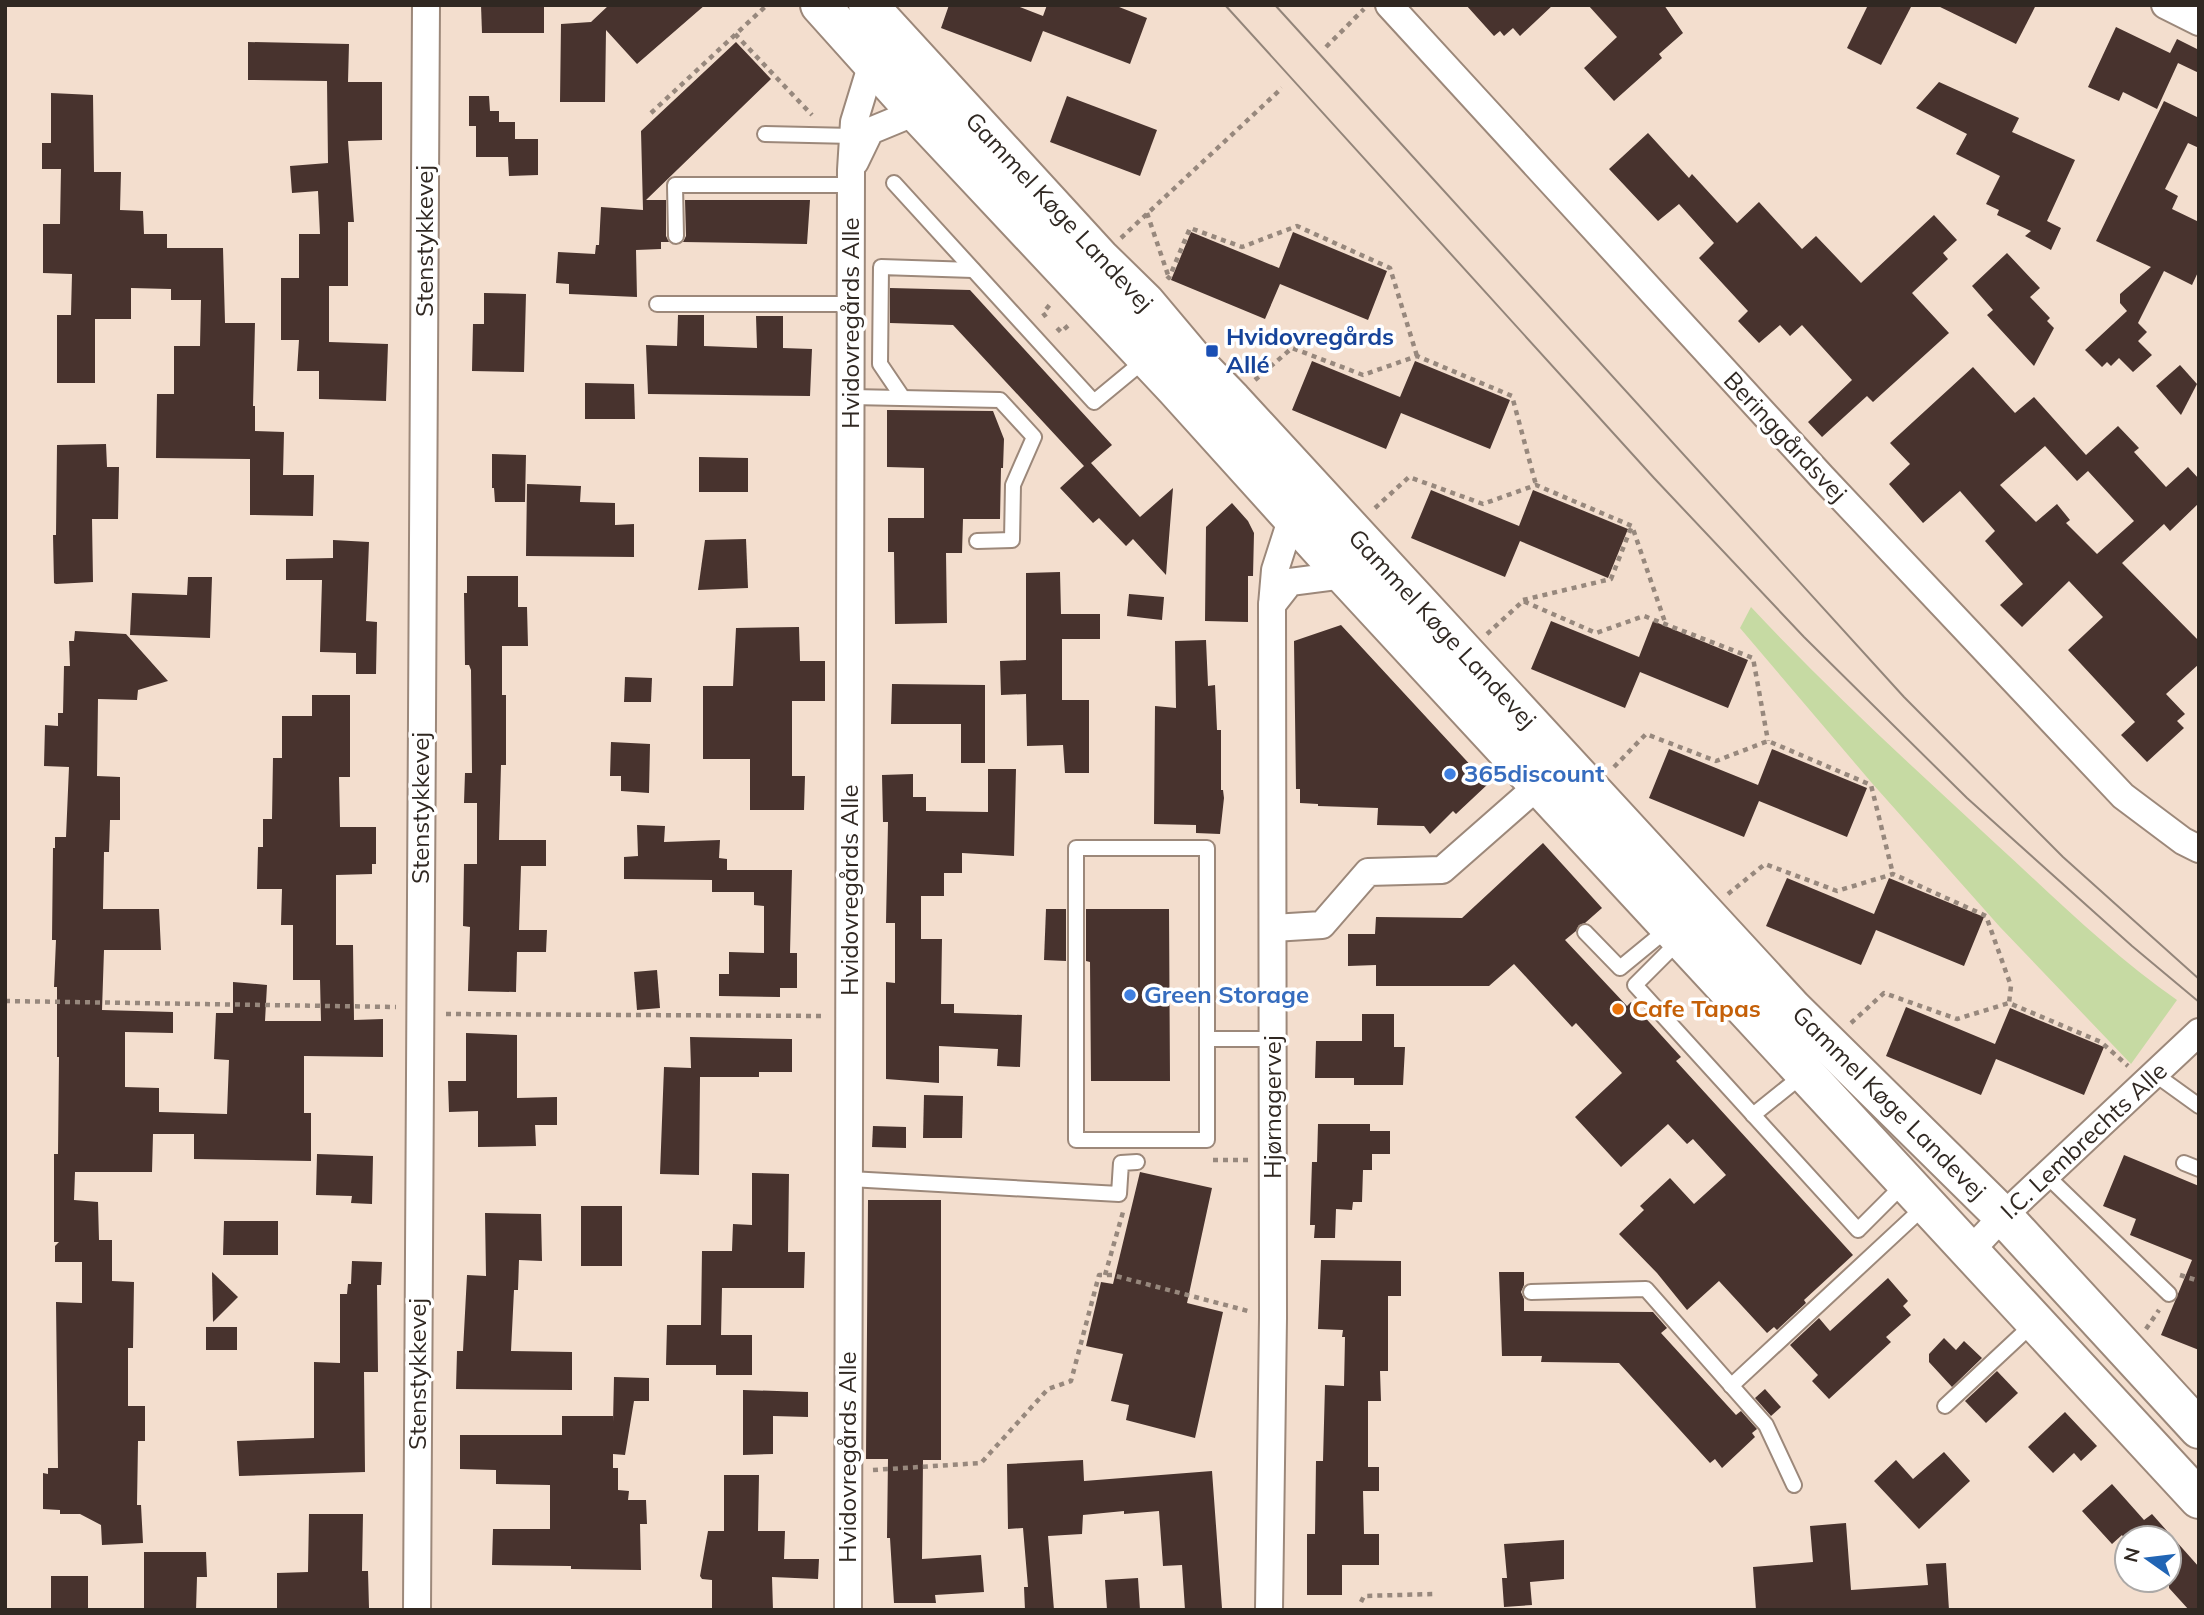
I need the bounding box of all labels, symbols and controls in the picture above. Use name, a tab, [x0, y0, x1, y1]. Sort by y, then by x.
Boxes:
street label: Gammel Køge Landevej	[960, 105, 1160, 317]
street label: Stenstykkevej	[409, 165, 439, 317]
street label: Hvidovregårds Alle	[835, 217, 865, 429]
place label: Hvidovregårds Allé	[1226, 321, 1394, 379]
marker: Hvidovregårds Allé	[1204, 343, 1220, 359]
street label: Beringgårdsvej	[1718, 365, 1854, 508]
street label: Gammel Køge Landevej	[1343, 522, 1543, 734]
street label: Stenstykkevej	[405, 732, 435, 884]
place label: 365discount	[1464, 758, 1604, 788]
marker: 365discount	[1442, 766, 1458, 782]
street label: Hvidovregårds Alle	[834, 784, 864, 996]
place label: Green Storage	[1144, 979, 1309, 1009]
marker: Green Storage	[1122, 987, 1138, 1003]
place label: Cafe Tapas	[1632, 993, 1761, 1023]
street label: Gammel Køge Landevej	[1787, 999, 1993, 1205]
marker: Cafe Tapas	[1610, 1001, 1626, 1017]
street label: Hjørnagervej	[1257, 1035, 1287, 1179]
street label: I.C. Lembrechts Alle	[1994, 1055, 2173, 1225]
street label: Stenstykkevej	[402, 1298, 432, 1450]
street label: Hvidovregårds Alle	[832, 1351, 862, 1563]
north arrow	[2113, 1524, 2183, 1594]
text: N	[2118, 1545, 2145, 1565]

